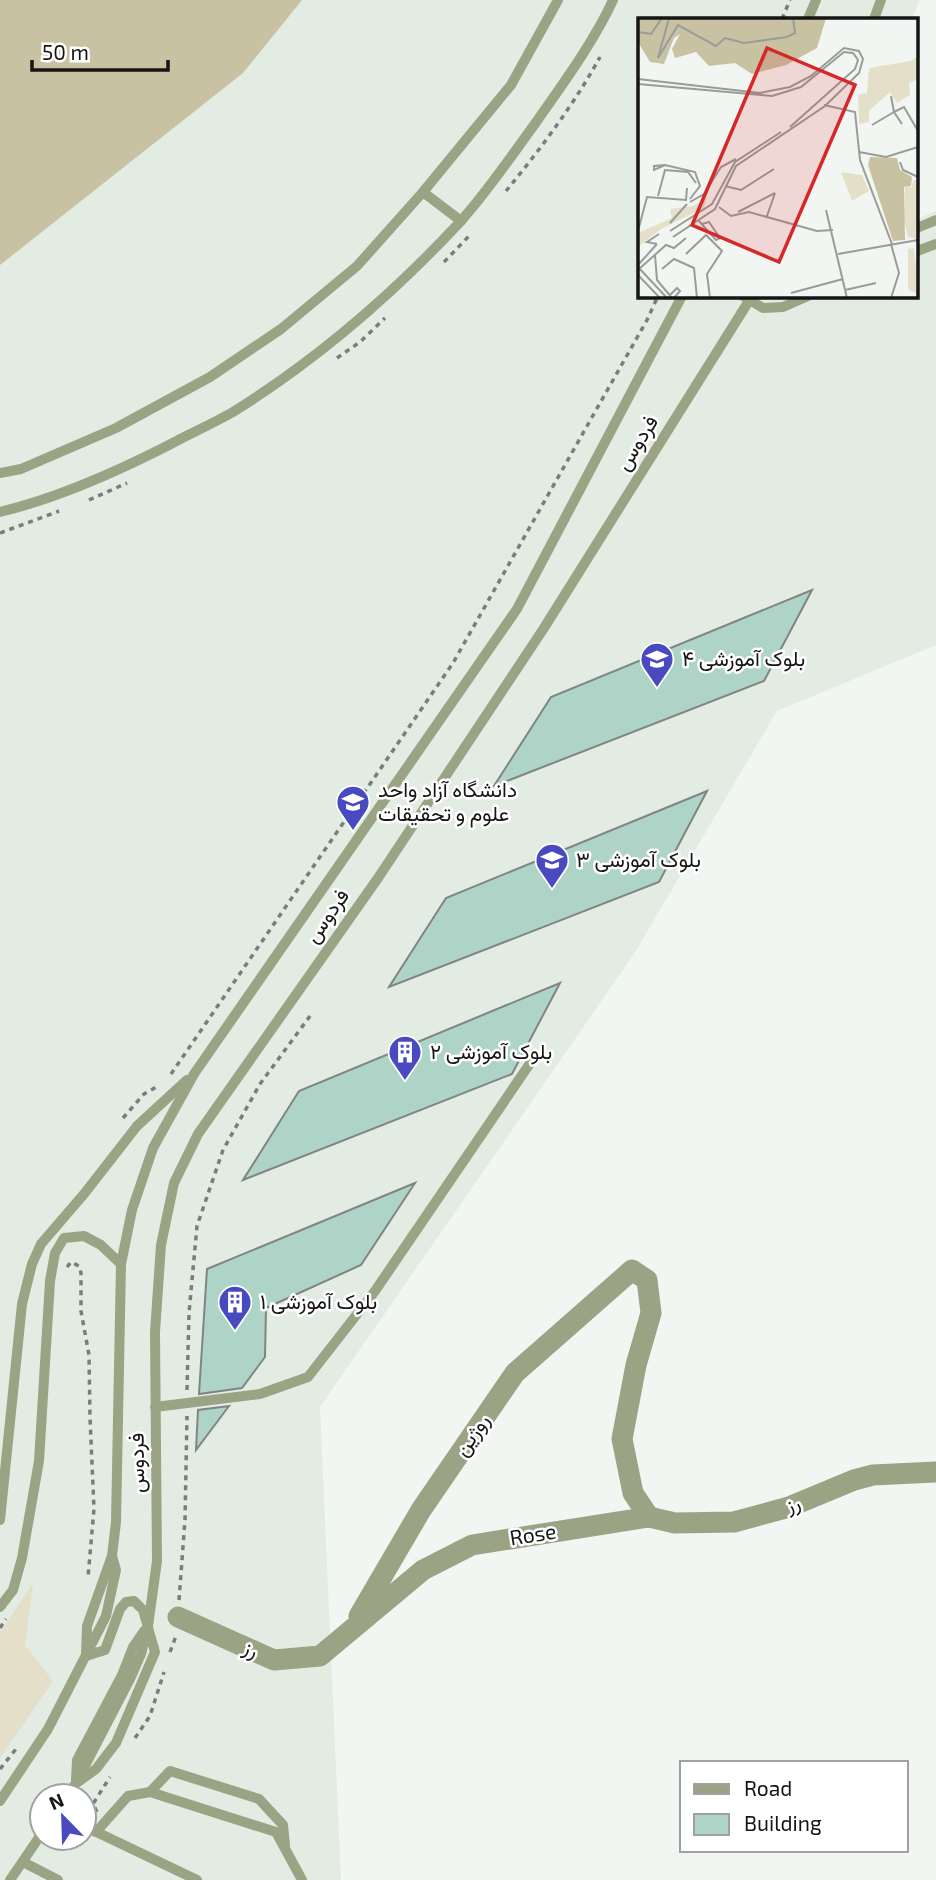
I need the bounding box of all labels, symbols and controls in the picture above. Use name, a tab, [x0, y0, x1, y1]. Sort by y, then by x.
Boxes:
inset map	[638, 18, 918, 298]
scale bar	[32, 28, 168, 72]
text: 50 m	[42, 39, 89, 64]
street label: فردوس	[609, 410, 664, 475]
school or university icon: بلوک آموزشی ۴	[638, 640, 676, 689]
place label: بلوک آموزشی ۴	[682, 645, 805, 672]
place label: دانشگاه آزاد واحد علوم و تحقیقات	[378, 776, 517, 828]
school or university icon: دانشگاه آزاد واحد علوم و تحقیقات	[334, 783, 372, 832]
school or university icon: بلوک آموزشی ۳	[533, 841, 571, 890]
place label: بلوک آموزشی ۳	[576, 846, 701, 873]
street label: فردوس	[298, 883, 355, 948]
building icon: بلوک آموزشی ۲	[386, 1033, 424, 1082]
place label: بلوک آموزشی ۲	[430, 1038, 552, 1065]
building icon: بلوک آموزشی ۱	[216, 1283, 254, 1332]
place label: بلوک آموزشی ۱	[260, 1288, 377, 1315]
street label: روژین	[448, 1408, 496, 1461]
street label: فردوس	[122, 1433, 151, 1493]
street label: رز	[781, 1488, 804, 1519]
street label: Rose	[508, 1518, 558, 1550]
street label: رز	[238, 1633, 263, 1664]
legend	[680, 1761, 908, 1852]
text: Road	[744, 1775, 792, 1800]
north arrow	[28, 1782, 98, 1852]
text: N	[45, 1788, 67, 1814]
text: Building	[744, 1810, 822, 1835]

